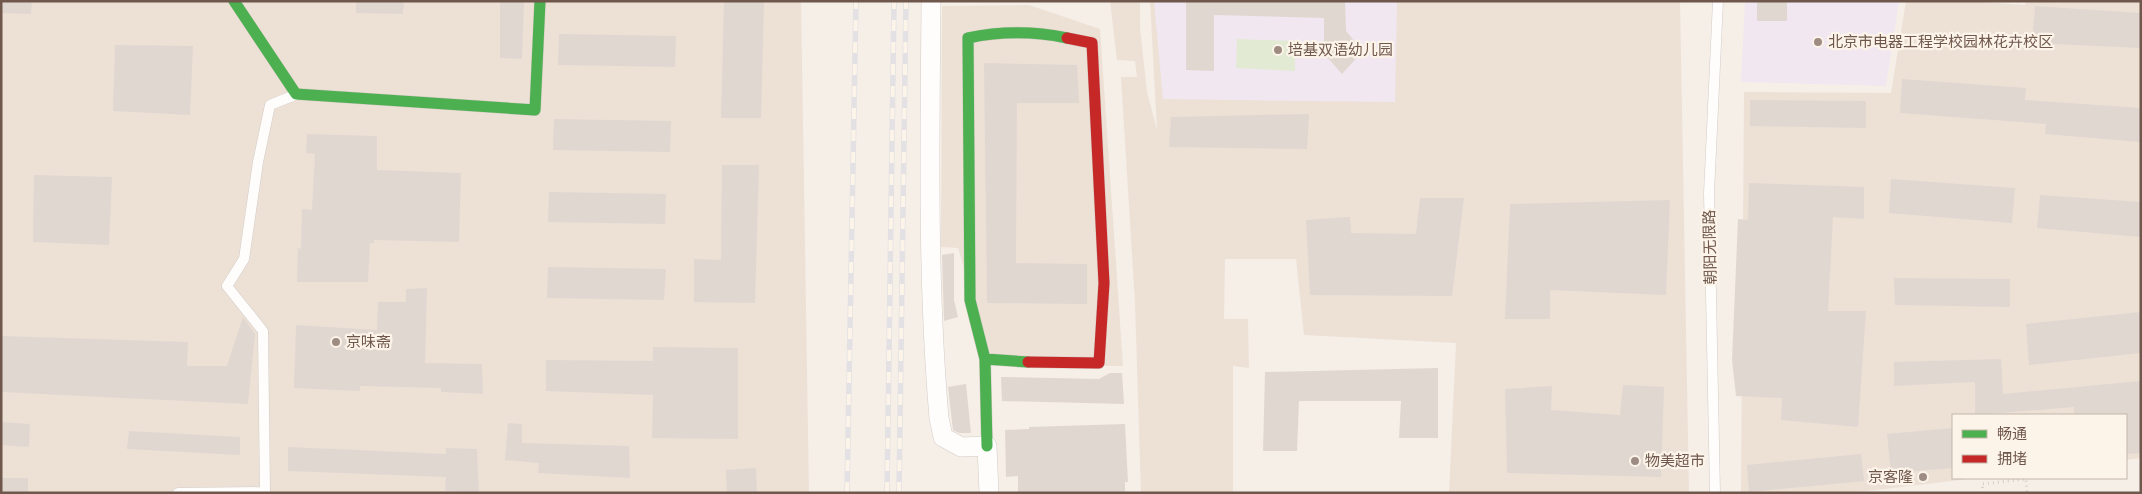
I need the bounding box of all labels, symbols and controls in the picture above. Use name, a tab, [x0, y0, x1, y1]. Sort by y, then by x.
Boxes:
place label: 北京市电器工程学校园林花卉校区	[1828, 32, 2053, 52]
marker: 北京市电器工程学校园林花卉校区	[1812, 36, 1824, 48]
place label: 培基双语幼儿园	[1288, 40, 1393, 60]
marker: 培基双语幼儿园	[1272, 44, 1284, 56]
street label: 朝阳无限路	[1699, 209, 1721, 285]
place label: 京味斋	[346, 332, 391, 352]
marker: 京味斋	[330, 336, 342, 348]
legend	[1952, 414, 2127, 479]
text: 畅通	[1997, 424, 2027, 444]
text: 拥堵	[1997, 449, 2027, 469]
place label: 物美超市	[1645, 451, 1705, 471]
marker: 物美超市	[1629, 455, 1641, 467]
place label: 京客隆	[1868, 467, 1913, 487]
marker: 京客隆	[1917, 471, 1929, 483]

